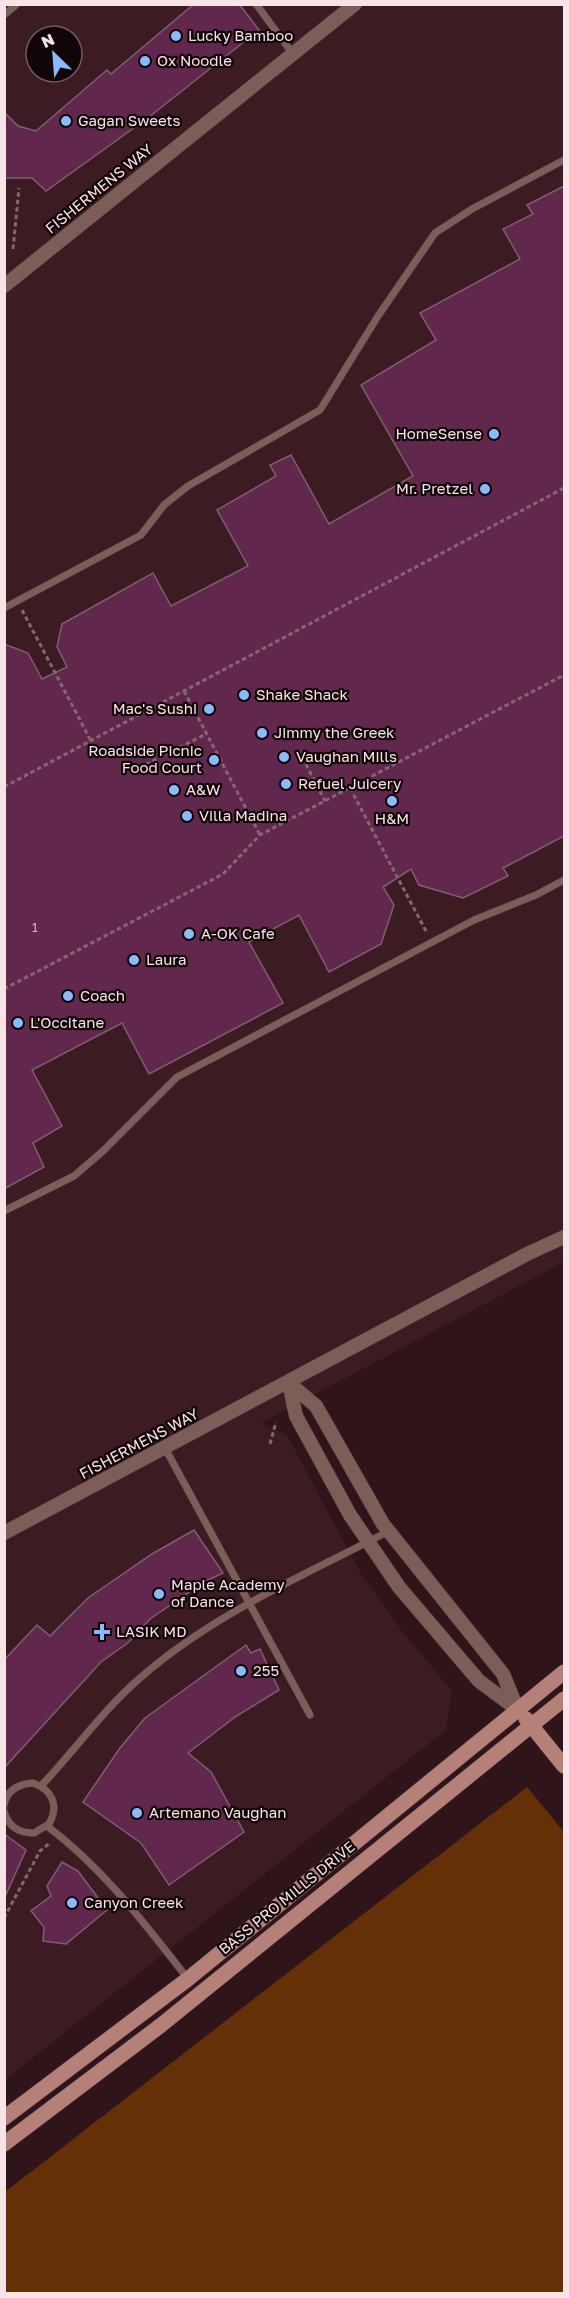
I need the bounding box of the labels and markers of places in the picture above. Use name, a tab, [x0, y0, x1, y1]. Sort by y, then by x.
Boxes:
place label: Lucky Bamboo	[188, 26, 293, 44]
marker: Lucky Bamboo	[169, 29, 183, 43]
place label: Ox Noodle	[157, 51, 232, 69]
marker: Ox Noodle	[138, 54, 152, 68]
place label: Gagan Sweets	[78, 111, 181, 129]
marker: Gagan Sweets	[59, 114, 73, 128]
place label: HomeSense	[395, 424, 482, 442]
marker: HomeSense	[487, 427, 501, 441]
place label: Mr. Pretzel	[396, 479, 473, 497]
marker: Mr. Pretzel	[478, 482, 492, 496]
place label: Shake Shack	[256, 685, 348, 703]
marker: Shake Shack	[237, 688, 251, 702]
place label: Mac's Sushi	[113, 699, 197, 717]
marker: Mac's Sushi	[202, 702, 216, 716]
place label: Jimmy the Greek	[274, 723, 395, 741]
marker: Jimmy the Greek	[255, 726, 269, 740]
place label: Roadside Picnic Food Court	[88, 741, 202, 776]
place label: Vaughan Mills	[296, 747, 397, 765]
marker: Vaughan Mills	[277, 750, 291, 764]
marker: Roadside Picnic Food Court	[207, 753, 221, 767]
place label: Refuel Juicery	[298, 774, 402, 792]
marker: Refuel Juicery	[279, 777, 293, 791]
place label: A&W	[186, 780, 221, 798]
marker: A&W	[167, 783, 181, 797]
marker: H&M	[385, 794, 399, 808]
place label: Villa Madina	[199, 806, 287, 824]
marker: Villa Madina	[180, 809, 194, 823]
place label: H&M	[375, 809, 409, 827]
place label: A-OK Cafe	[201, 924, 275, 942]
marker: A-OK Cafe	[182, 927, 196, 941]
place label: Laura	[146, 950, 186, 968]
marker: Laura	[127, 953, 141, 967]
place label: Coach	[80, 986, 125, 1004]
marker: Coach	[61, 989, 75, 1003]
place label: L'Occitane	[30, 1013, 105, 1031]
marker: L'Occitane	[11, 1016, 25, 1030]
place label: Maple Academy of Dance	[171, 1575, 285, 1610]
marker: Maple Academy of Dance	[152, 1587, 166, 1601]
place label: LASIK MD	[116, 1622, 187, 1640]
marker: LASIK MD	[93, 1623, 111, 1641]
place label: 255	[253, 1661, 279, 1679]
marker: 255	[234, 1664, 248, 1678]
place label: Artemano Vaughan	[149, 1803, 286, 1821]
marker: Artemano Vaughan	[130, 1806, 144, 1820]
place label: Canyon Creek	[84, 1893, 184, 1911]
marker: Canyon Creek	[65, 1896, 79, 1910]

